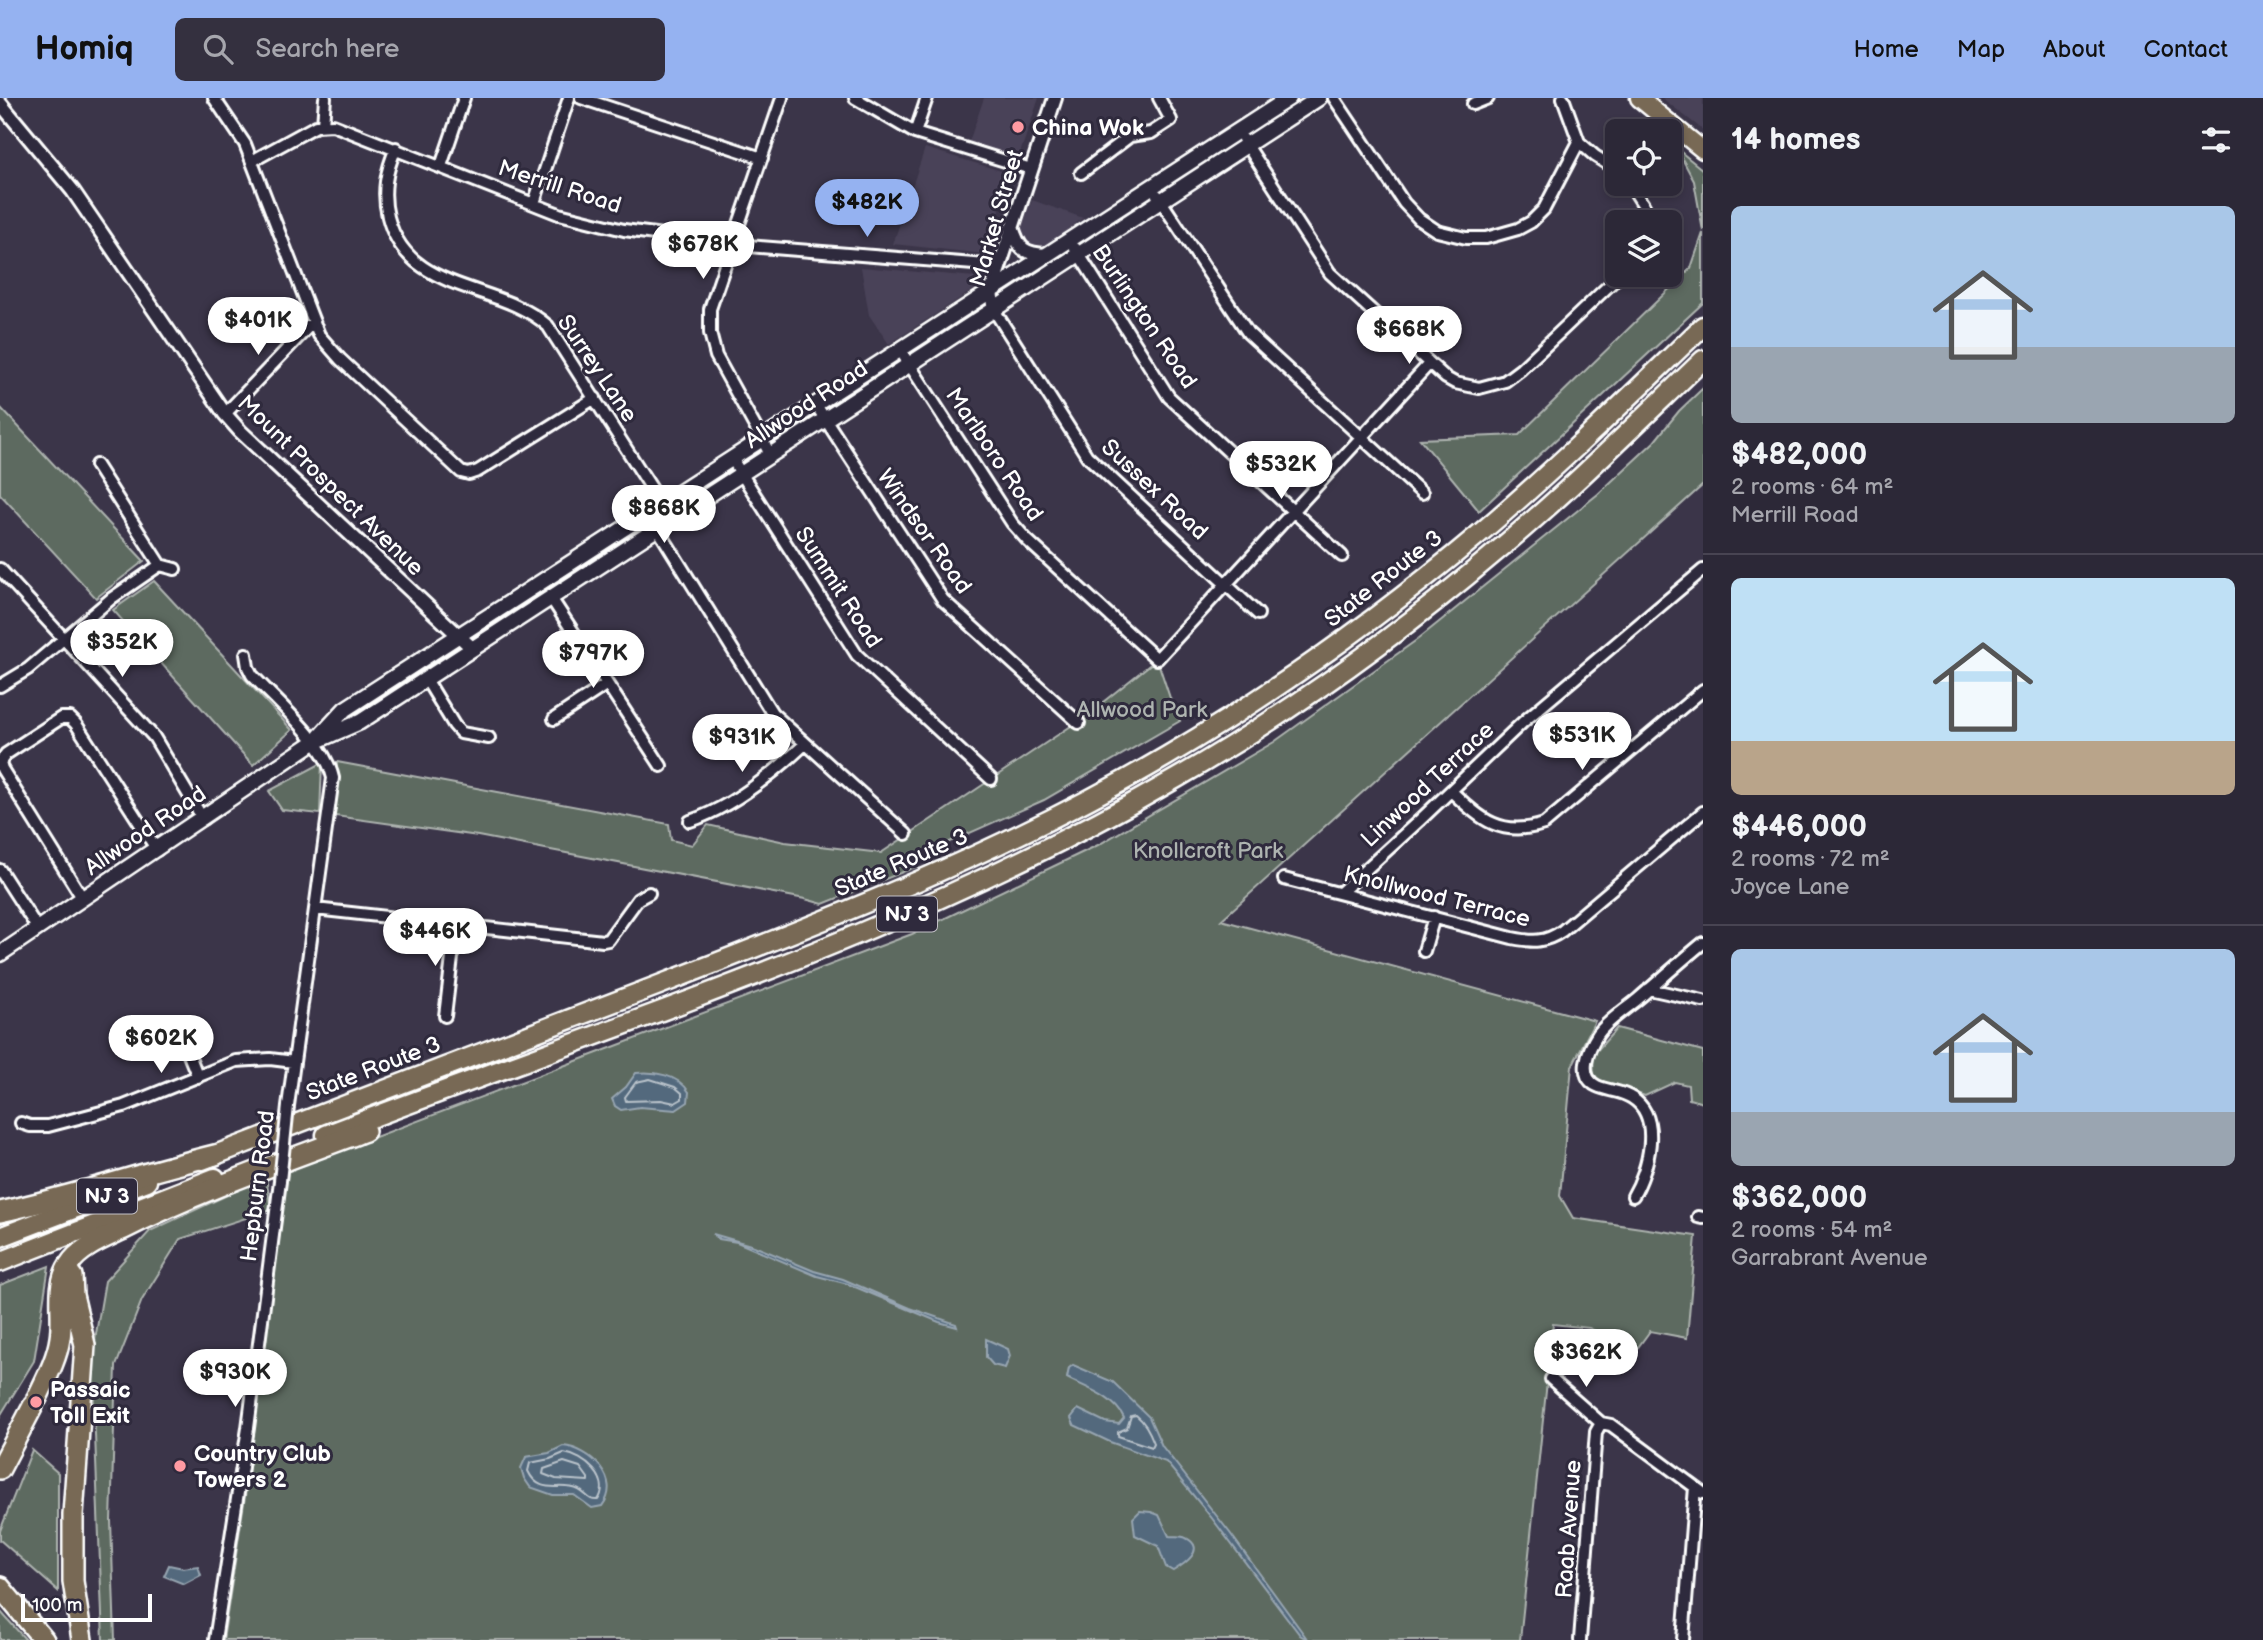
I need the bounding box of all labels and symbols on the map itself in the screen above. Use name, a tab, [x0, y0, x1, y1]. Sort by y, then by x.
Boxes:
place label: China Wok	[1032, 114, 1144, 142]
marker: China Wok	[1010, 119, 1026, 135]
street label: Market Street	[964, 146, 1030, 290]
street label: Merrill Road	[495, 154, 625, 220]
pin: $482K	[818, 180, 916, 239]
pin: $678K	[654, 222, 752, 281]
street label: Burlington Road	[1086, 239, 1203, 394]
pin: $401K	[209, 298, 307, 357]
pin: $668K	[1360, 306, 1458, 366]
street label: Surrey Lane	[551, 310, 643, 428]
street label: Allwood Road	[740, 355, 873, 455]
street label: Marlboro Road	[939, 382, 1049, 527]
street label: Mount Prospect Avenue	[231, 389, 429, 582]
street label: Sussex Road	[1095, 433, 1213, 546]
pin: $532K	[1232, 442, 1330, 501]
street label: Windsor Road	[871, 464, 978, 599]
pin: $868K	[615, 486, 713, 545]
street label: Summit Road	[789, 522, 888, 653]
street label: State Route 3	[1319, 524, 1448, 633]
pin: $352K	[73, 620, 171, 679]
pin: $797K	[544, 630, 642, 690]
park label: Allwood Park	[1076, 696, 1208, 724]
pin: $531K	[1533, 712, 1631, 772]
pin: $931K	[693, 714, 791, 774]
street label: Linwood Terrace	[1355, 716, 1500, 853]
street label: Allwood Road	[79, 780, 212, 882]
street label: State Route 3	[831, 822, 972, 904]
park label: Knollcroft Park	[1133, 837, 1284, 865]
street label: Knollwood Terrace	[1341, 860, 1533, 934]
road number: NJ 3	[877, 896, 937, 932]
pin: $446K	[386, 908, 484, 968]
pin: $602K	[112, 1016, 210, 1075]
street label: State Route 3	[302, 1030, 445, 1107]
street label: Hepburn Road	[235, 1109, 281, 1263]
road number: NJ 3	[77, 1178, 137, 1214]
pin: $362K	[1537, 1330, 1635, 1389]
pin: $930K	[186, 1350, 284, 1409]
place label: Passaic Toll Exit	[50, 1376, 131, 1430]
marker: Passaic Toll Exit	[28, 1394, 44, 1410]
place label: Country Club Towers 2	[194, 1440, 332, 1494]
marker: Country Club Towers 2	[172, 1458, 188, 1474]
street label: Raab Avenue	[1550, 1459, 1588, 1599]
scale bar	[21, 1591, 152, 1623]

